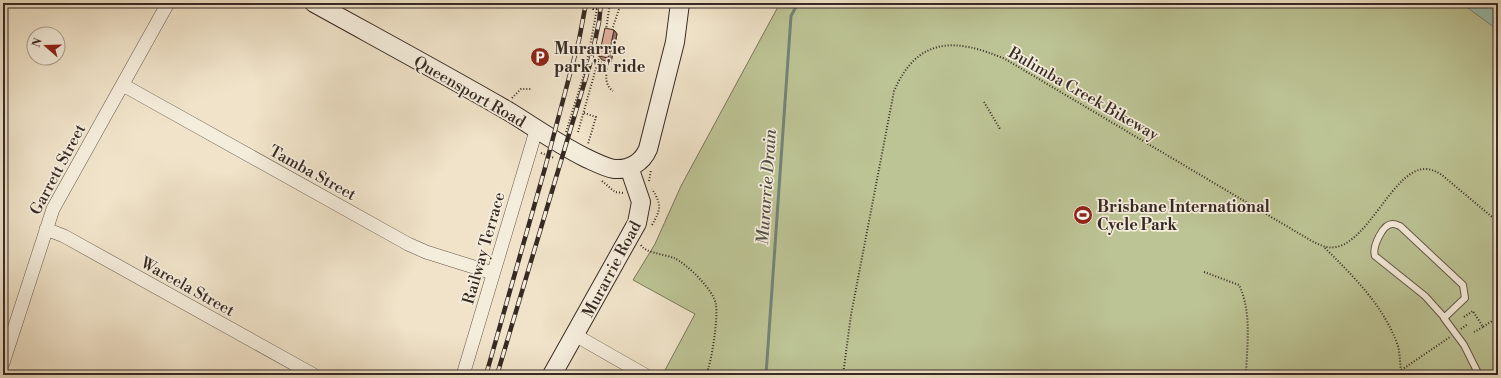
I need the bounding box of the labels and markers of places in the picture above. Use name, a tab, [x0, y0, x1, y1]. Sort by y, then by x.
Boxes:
place label: Murarrie park 'n' ride	[554, 39, 646, 77]
parking icon: Murarrie park 'n' ride	[529, 46, 551, 68]
place label: Brisbane International Cycle Park	[1097, 197, 1271, 235]
sports icon: Brisbane International Cycle Park	[1072, 204, 1094, 226]

